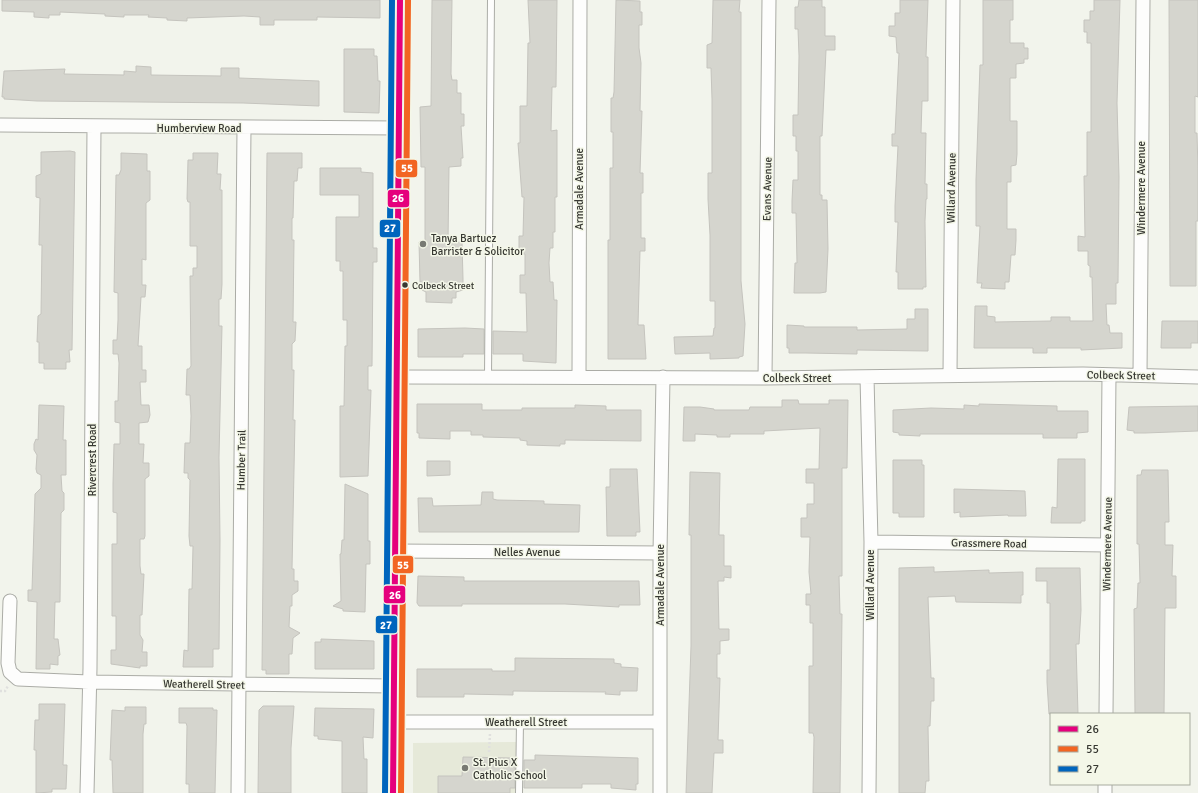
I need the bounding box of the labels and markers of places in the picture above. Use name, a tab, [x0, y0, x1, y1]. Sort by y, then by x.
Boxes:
place label: Tanya Bartucz Barrister & Solicitor	[431, 232, 524, 258]
marker: Tanya Bartucz Barrister & Solicitor	[418, 239, 428, 249]
marker: Colbeck Street	[400, 280, 410, 290]
place label: Colbeck Street	[412, 280, 475, 292]
place label: St. Pius X Catholic School	[473, 756, 546, 782]
marker: St. Pius X Catholic School	[460, 763, 470, 773]

